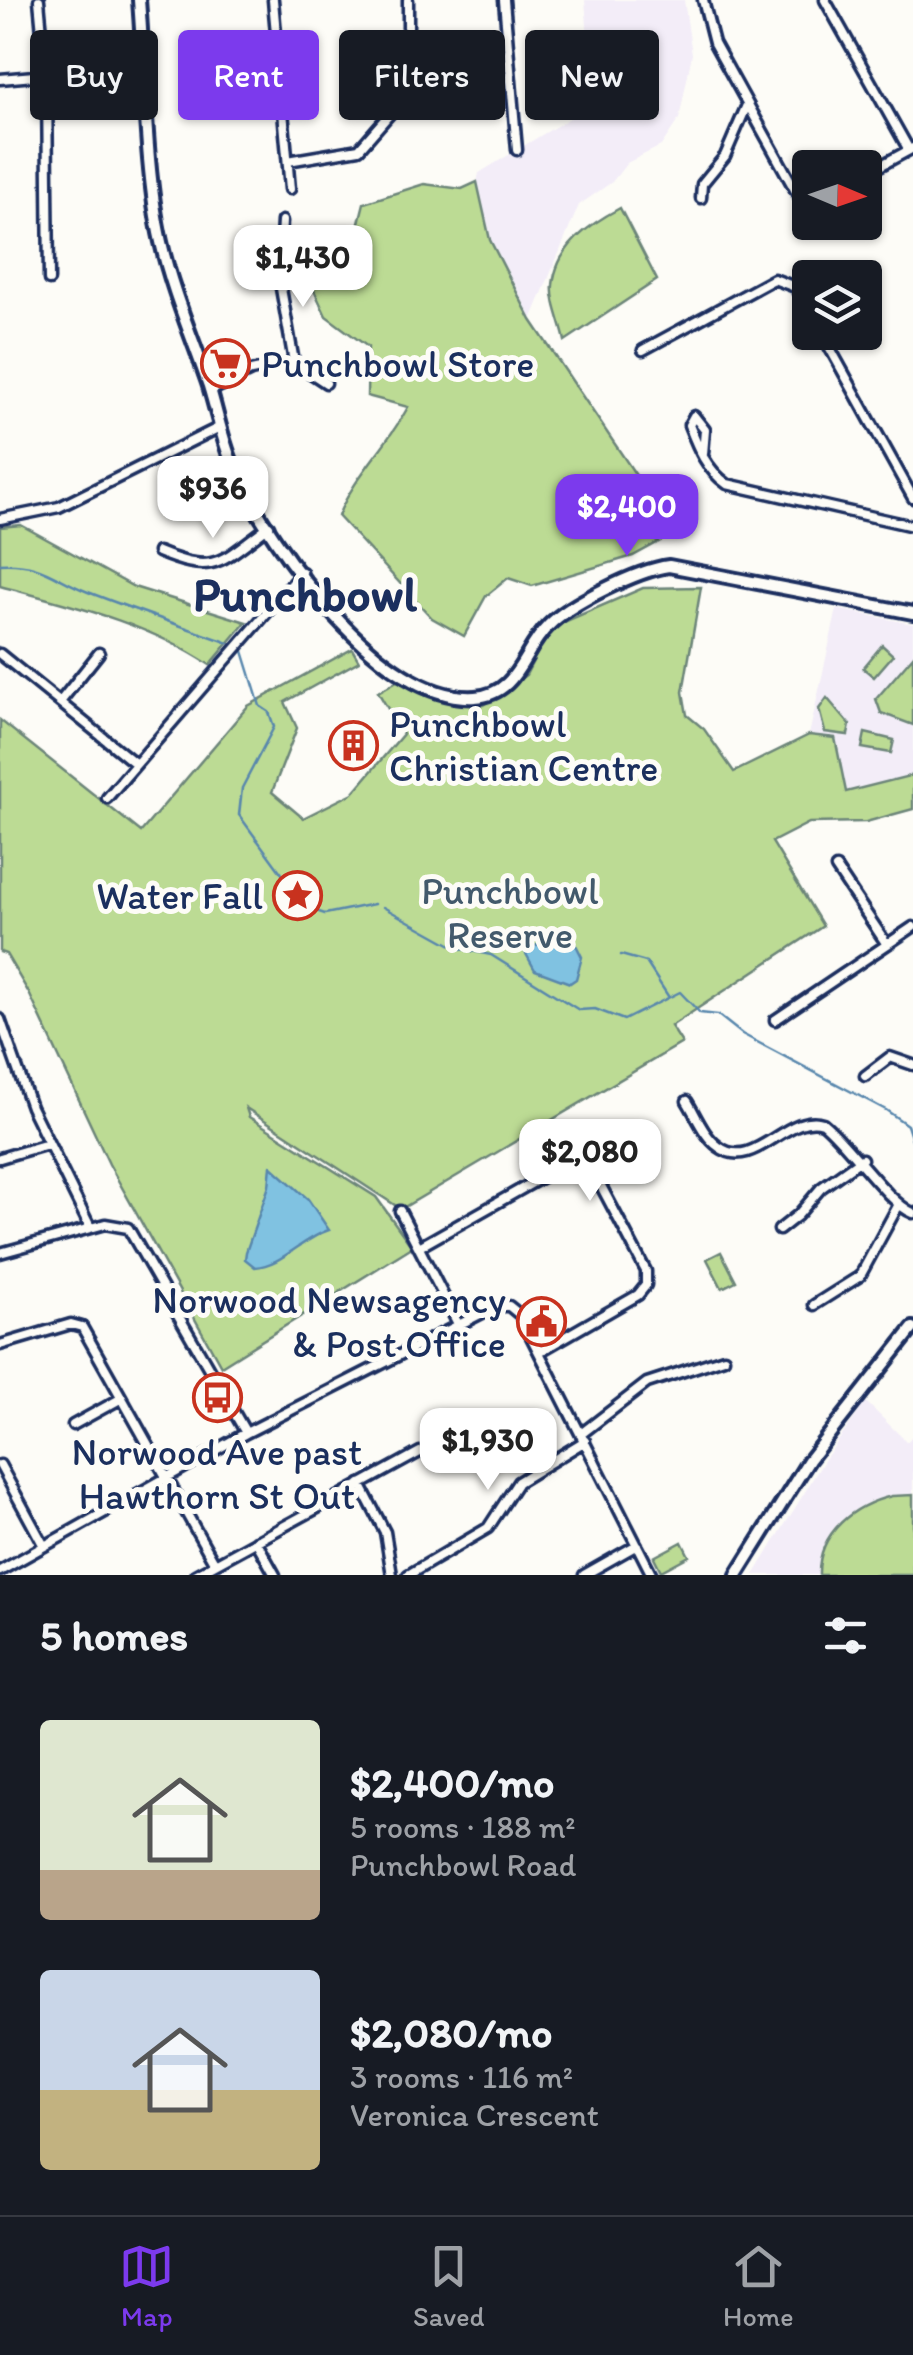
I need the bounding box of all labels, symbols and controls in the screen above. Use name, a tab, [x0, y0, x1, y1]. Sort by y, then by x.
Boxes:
chip: Buy	[30, 30, 158, 120]
chip: Rent	[178, 30, 319, 120]
chip: Filters	[339, 30, 505, 120]
chip: New	[525, 30, 659, 120]
north arrow	[792, 150, 882, 240]
map controls	[792, 150, 882, 350]
pin: $1,430	[222, 225, 384, 310]
text: $1,430	[255, 238, 351, 276]
button: layers	[792, 260, 882, 350]
supermarket icon: Punchbowl Store	[200, 338, 252, 390]
place label: Punchbowl Store	[261, 341, 534, 387]
pin: $936	[154, 456, 272, 541]
text: $936	[179, 469, 247, 507]
pin: $2,400	[546, 474, 708, 559]
text: $2,400	[577, 487, 677, 525]
district label: Punchbowl	[193, 565, 417, 623]
place label: Punchbowl Christian Centre	[389, 701, 658, 791]
building icon: Punchbowl Christian Centre	[328, 720, 380, 772]
park label: Punchbowl Reserve	[421, 868, 599, 958]
place icon: Water Fall	[272, 870, 324, 922]
place label: Water Fall	[96, 873, 263, 919]
pin: $2,080	[509, 1119, 671, 1204]
text: $2,080	[541, 1132, 639, 1170]
place label: Norwood Newsagency & Post Office	[152, 1277, 506, 1367]
public building icon: Norwood Newsagency & Post Office	[515, 1296, 567, 1348]
bus stop icon: Norwood Ave past Hawthorn St Out	[191, 1372, 243, 1424]
pin: $1,930	[407, 1408, 569, 1493]
text: $1,930	[442, 1421, 534, 1459]
place label: Norwood Ave past Hawthorn St Out	[72, 1429, 362, 1519]
icon: filters	[818, 1608, 873, 1663]
text: 5 homes	[40, 1610, 188, 1661]
text: $2,400/mo	[350, 1757, 555, 1808]
icon: home	[120, 1760, 240, 1880]
text: 5 rooms · 188 m²	[350, 1808, 576, 1846]
text: Punchbowl Road	[350, 1846, 577, 1884]
text: $2,080/mo	[350, 2007, 552, 2058]
icon: home	[120, 2010, 240, 2130]
text: 3 rooms · 116 m²	[350, 2058, 573, 2096]
text: Veronica Crescent	[350, 2096, 599, 2134]
tab: Map	[119, 2239, 174, 2333]
tab: Saved	[413, 2239, 484, 2333]
tab: Home	[723, 2239, 794, 2333]

